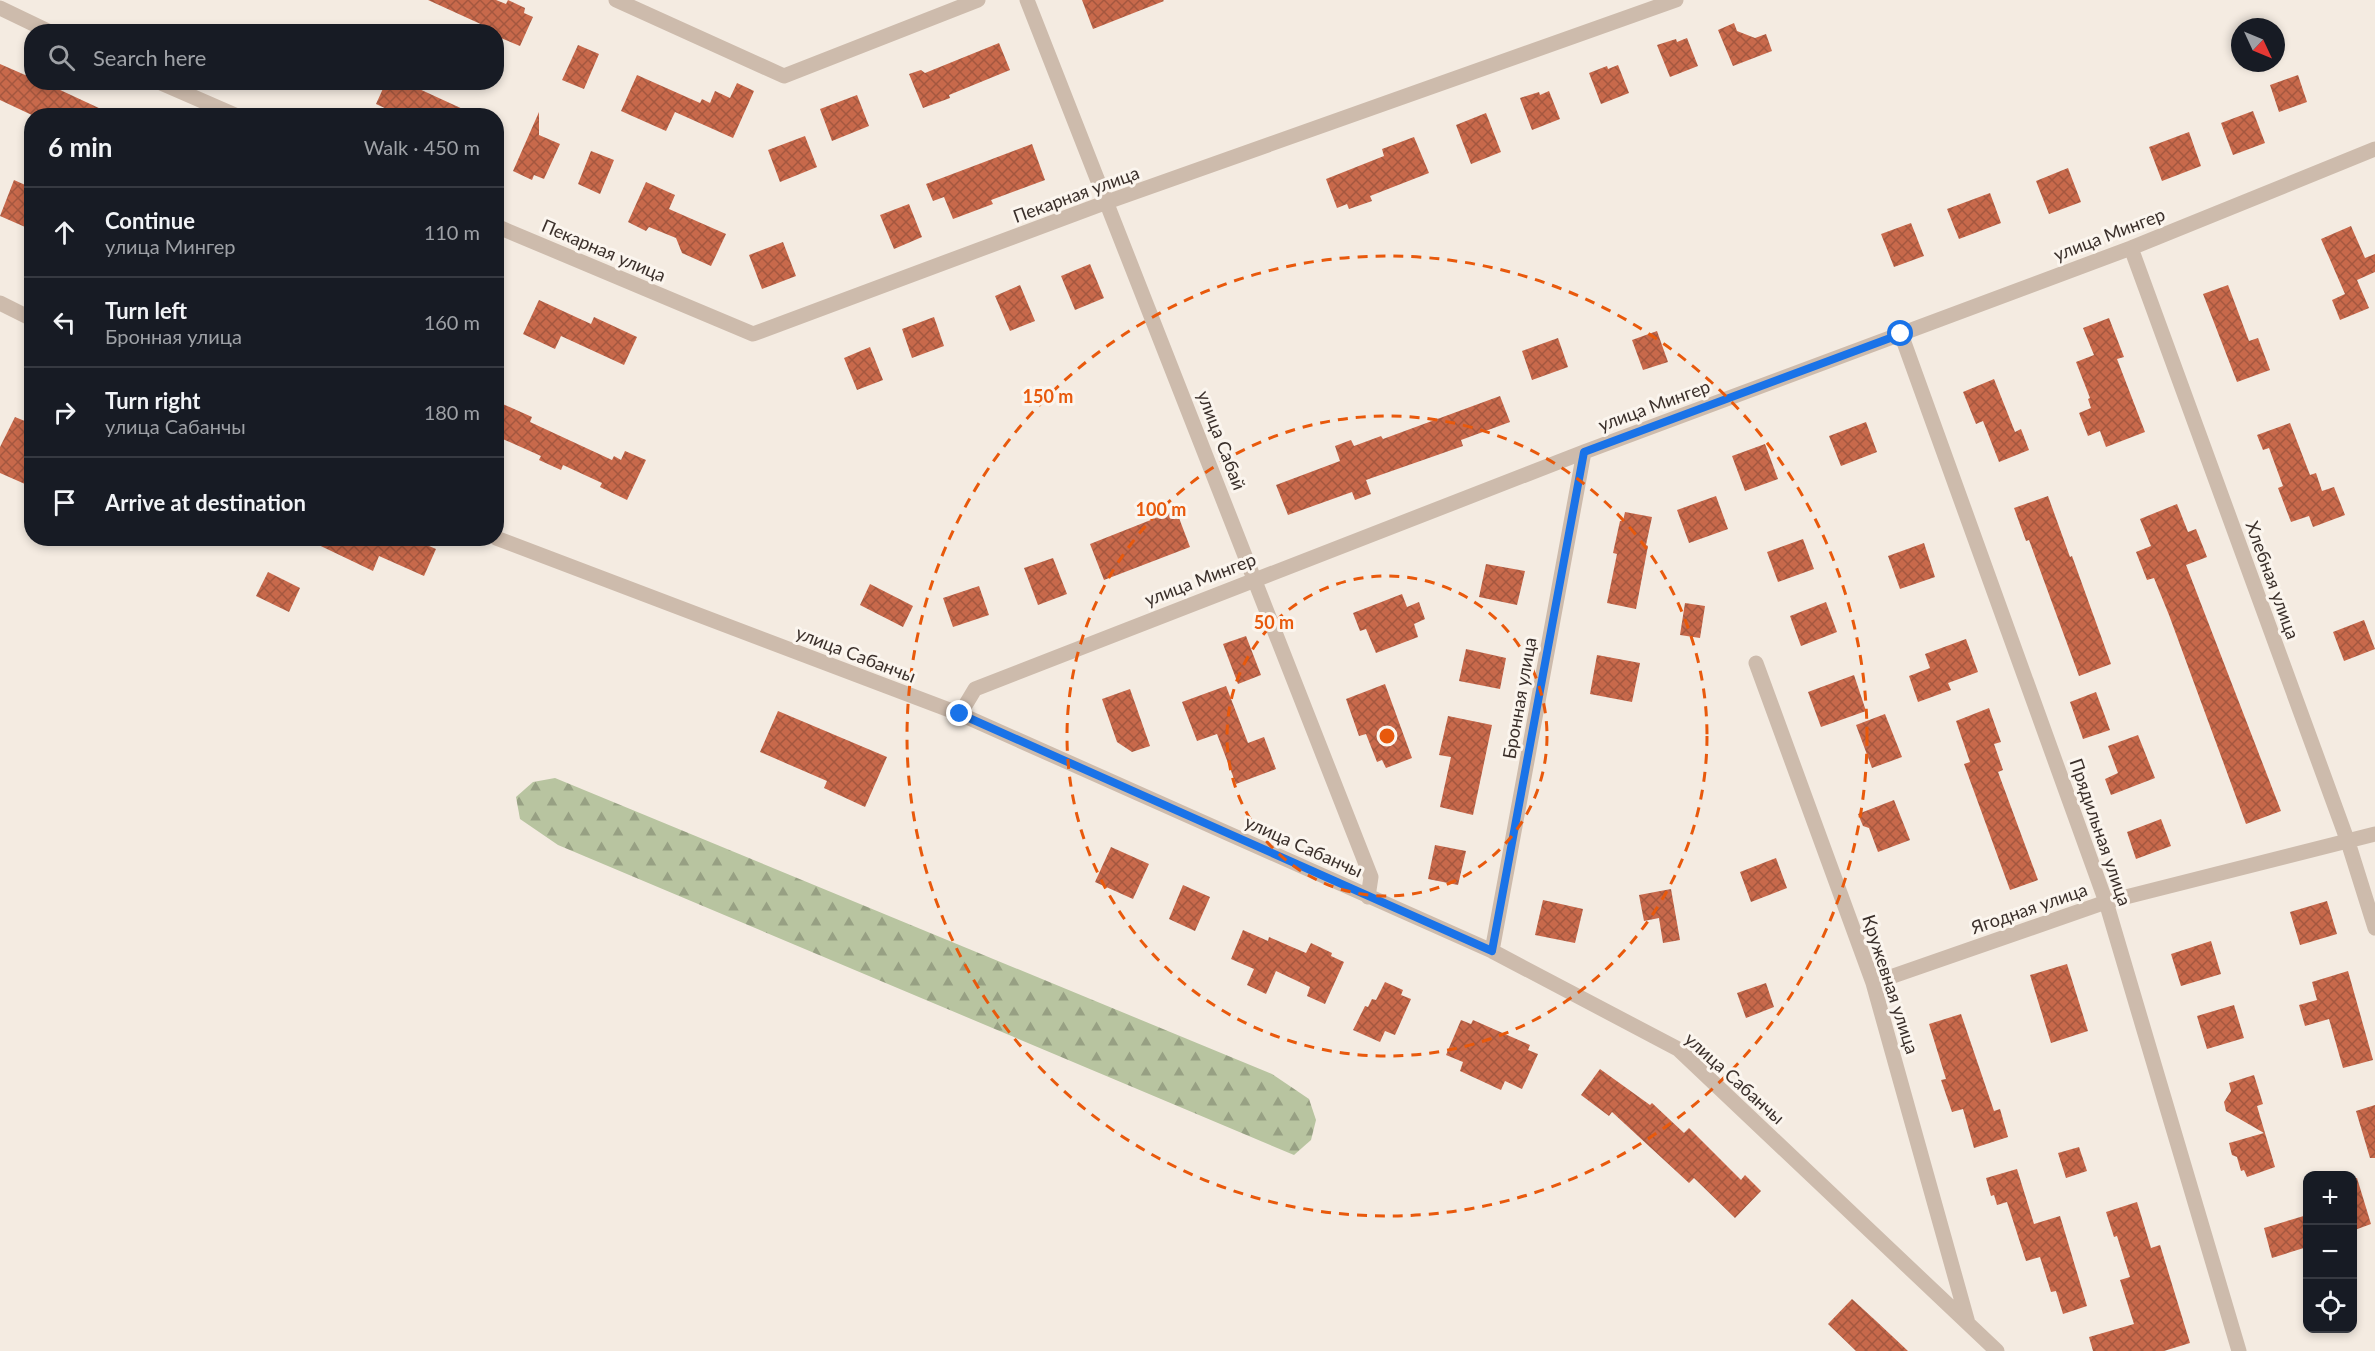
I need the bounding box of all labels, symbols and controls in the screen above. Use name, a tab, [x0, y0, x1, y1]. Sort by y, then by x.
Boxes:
north arrow	[2231, 18, 2285, 72]
search box	[24, 24, 504, 90]
icon: search	[45, 41, 78, 74]
text: Search here	[93, 44, 206, 71]
text: 6 min	[48, 131, 112, 163]
text: Walk · 450 m	[364, 135, 480, 159]
street label: Пекарная улица	[1010, 161, 1142, 227]
street label: улица Мингер	[2050, 203, 2168, 265]
text: Continue	[105, 207, 195, 234]
street label: Пекарная улица	[539, 214, 669, 286]
icon: ahead	[48, 216, 81, 249]
text: 110 m	[424, 220, 480, 244]
text: улица Мингер	[105, 234, 235, 258]
text: Turn left	[105, 297, 187, 324]
icon: left	[48, 306, 81, 339]
text: 160 m	[424, 310, 480, 334]
route start	[1887, 320, 1913, 346]
text: Бронная улица	[105, 324, 242, 348]
street label: улица Мингер	[1595, 375, 1713, 435]
text: 150 m	[1023, 385, 1073, 407]
text: Turn right	[105, 387, 200, 414]
street label: улица Сабай	[1193, 387, 1251, 493]
icon: right	[48, 396, 81, 429]
text: 180 m	[424, 400, 480, 424]
text: улица Сабанчы	[105, 414, 246, 438]
icon: arrive	[48, 486, 81, 519]
text: Arrive at destination	[105, 489, 306, 516]
text: 100 m	[1136, 498, 1186, 520]
street label: Хлебная улица	[2241, 518, 2305, 642]
street label: улица Мингер	[1141, 548, 1259, 610]
text: 50 m	[1254, 611, 1294, 633]
street label: улица Сабанчы	[793, 621, 919, 687]
street label: Бронная улица	[1497, 635, 1541, 761]
route end	[946, 700, 972, 726]
centre of rings	[1377, 726, 1397, 746]
street label: Прядильная улица	[2065, 755, 2137, 909]
street label: улица Сабанчы	[1242, 810, 1366, 882]
street label: Ягодная улица	[1967, 878, 2090, 939]
street label: Кружевная улица	[1858, 912, 1924, 1056]
street label: улица Сабанчы	[1681, 1027, 1789, 1129]
map controls	[2303, 1171, 2357, 1333]
button: +	[2303, 1171, 2357, 1225]
button: −	[2303, 1225, 2357, 1279]
button: locate	[2303, 1279, 2357, 1333]

